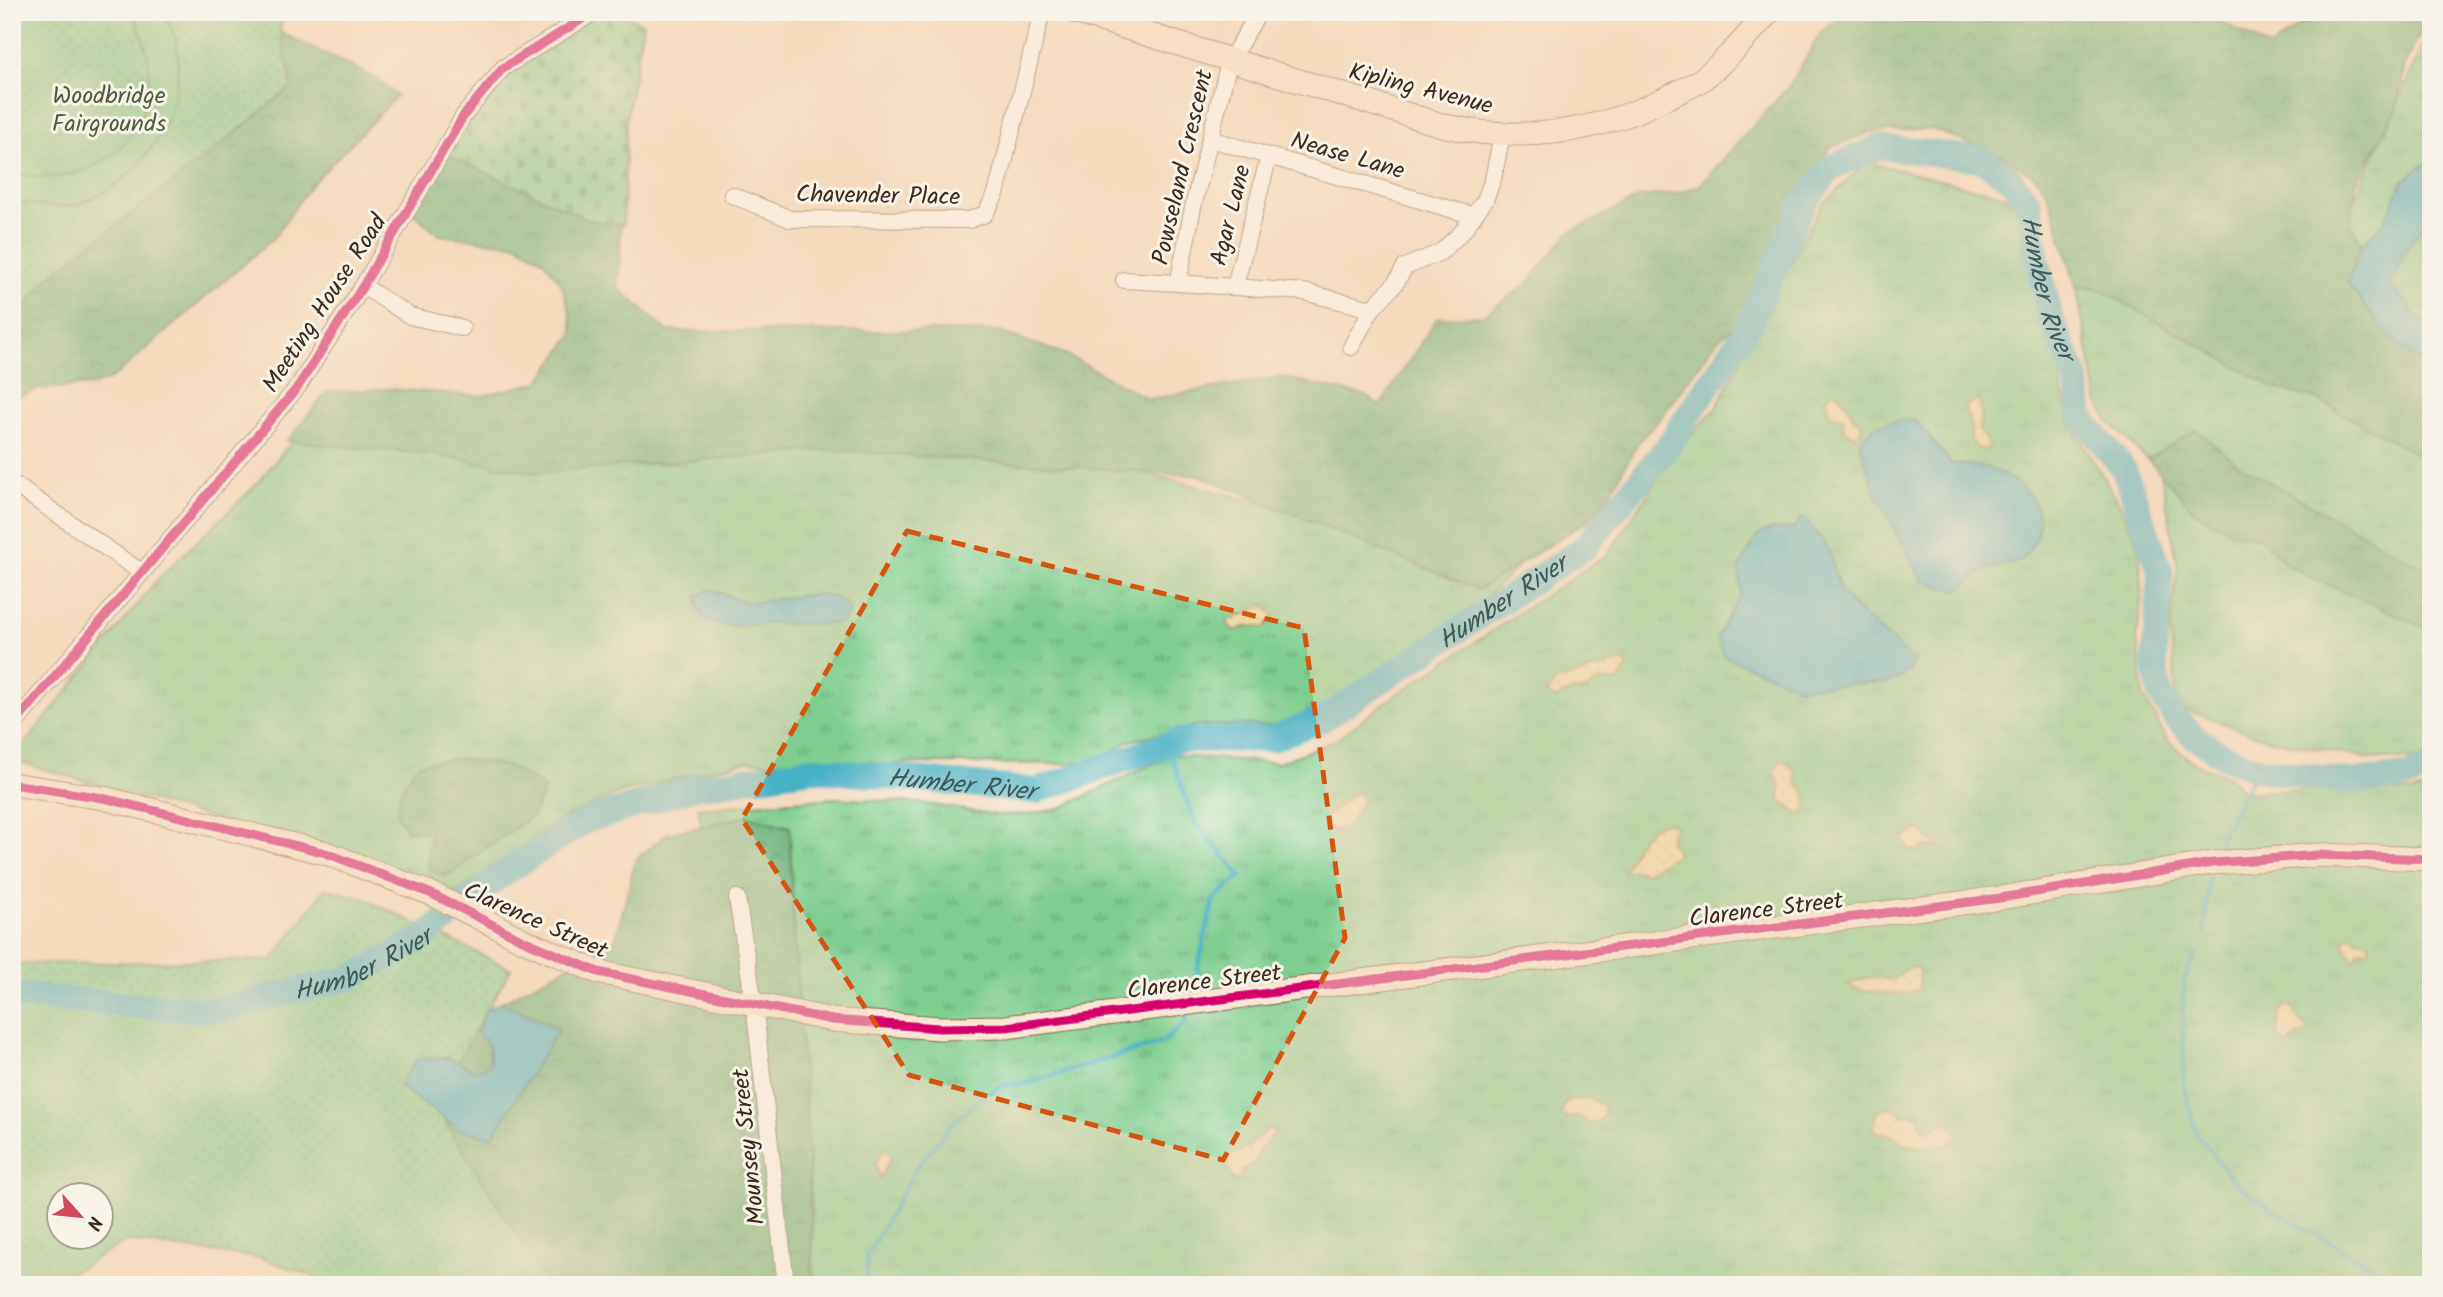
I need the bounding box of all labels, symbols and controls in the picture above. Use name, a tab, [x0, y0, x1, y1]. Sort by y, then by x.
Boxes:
street label: Kipling Avenue	[1344, 53, 1497, 126]
street label: Powseland Crescent	[1142, 65, 1225, 269]
park label: Woodbridge Fairgrounds	[52, 77, 166, 144]
street label: Nease Lane	[1286, 122, 1409, 191]
street label: Agar Lane	[1200, 161, 1263, 270]
street label: Chavender Place	[796, 176, 961, 217]
street label: Meeting House Road	[253, 206, 398, 401]
water label: Humber River	[2008, 214, 2088, 372]
water label: Humber River	[1430, 542, 1581, 661]
water label: Humber River	[886, 758, 1043, 814]
street label: Clarence Street	[457, 872, 615, 971]
street label: Clarence Street	[1687, 882, 1846, 939]
water label: Humber River	[290, 915, 447, 1014]
street label: Clarence Street	[1125, 954, 1284, 1011]
street label: Mounsey Street	[722, 1066, 777, 1227]
north arrow	[46, 1182, 116, 1252]
text: N	[77, 1211, 109, 1235]

